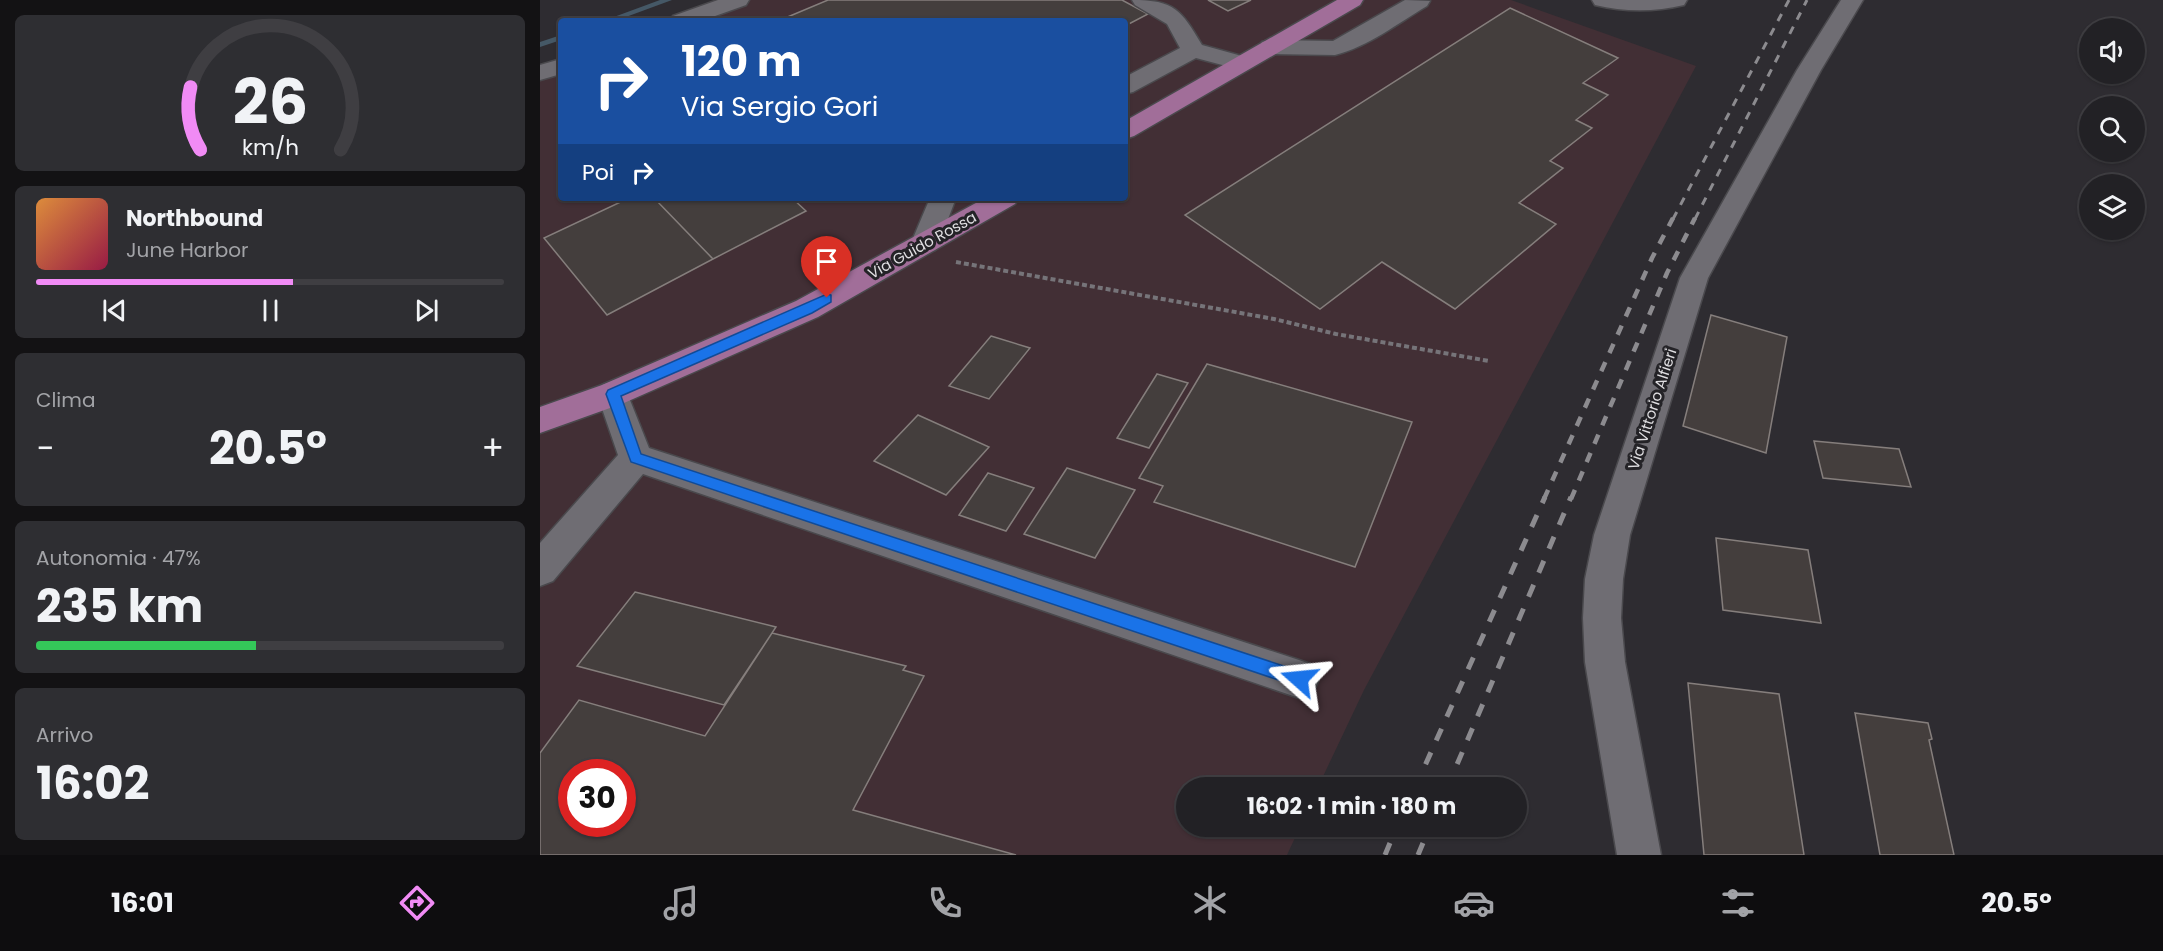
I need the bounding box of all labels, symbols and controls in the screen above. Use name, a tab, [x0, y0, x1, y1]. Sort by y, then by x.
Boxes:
map controls	[2079, 18, 2145, 240]
button: sound	[2079, 18, 2145, 84]
text: 120 m	[681, 32, 802, 91]
icon: right	[582, 42, 660, 120]
text: 26	[232, 58, 308, 146]
text: Via Sergio Gori	[681, 88, 878, 125]
button: search	[2079, 96, 2145, 162]
text: km/h	[241, 132, 299, 163]
icon: right	[626, 156, 659, 189]
text: Poi	[582, 157, 614, 188]
button: layers	[2079, 174, 2145, 240]
text: Northbound	[126, 203, 263, 234]
street label: Via Guido Rossa	[864, 206, 980, 284]
text: June Harbor	[126, 236, 249, 264]
pin	[801, 236, 852, 298]
icon: arrive	[810, 245, 843, 278]
icon: previous	[98, 294, 131, 327]
icon: pause	[254, 294, 287, 327]
icon: next	[410, 294, 443, 327]
street label: Via Vittorio Alfieri	[1623, 346, 1681, 472]
text: Clima	[36, 386, 95, 414]
text: 20.5°	[209, 417, 327, 480]
text: −	[36, 425, 54, 472]
text: +	[481, 425, 504, 472]
text: Autonomia · 47%	[36, 544, 201, 572]
text: 235 km	[36, 575, 203, 638]
position arrow	[1267, 647, 1331, 711]
text: Arrivo	[36, 721, 93, 749]
text: 16:02	[36, 752, 149, 815]
speed limit sign: 30	[558, 759, 636, 837]
text: 16:02 · 1 min · 180 m	[1247, 791, 1456, 822]
icon: directions	[396, 882, 438, 924]
icon: music	[660, 882, 702, 924]
icon: phone	[924, 882, 966, 924]
icon: climate	[1189, 882, 1231, 924]
icon: car	[1453, 882, 1495, 924]
icon: filters	[1717, 882, 1759, 924]
text: 16:01	[111, 884, 174, 921]
text: 20.5°	[1981, 884, 2052, 921]

